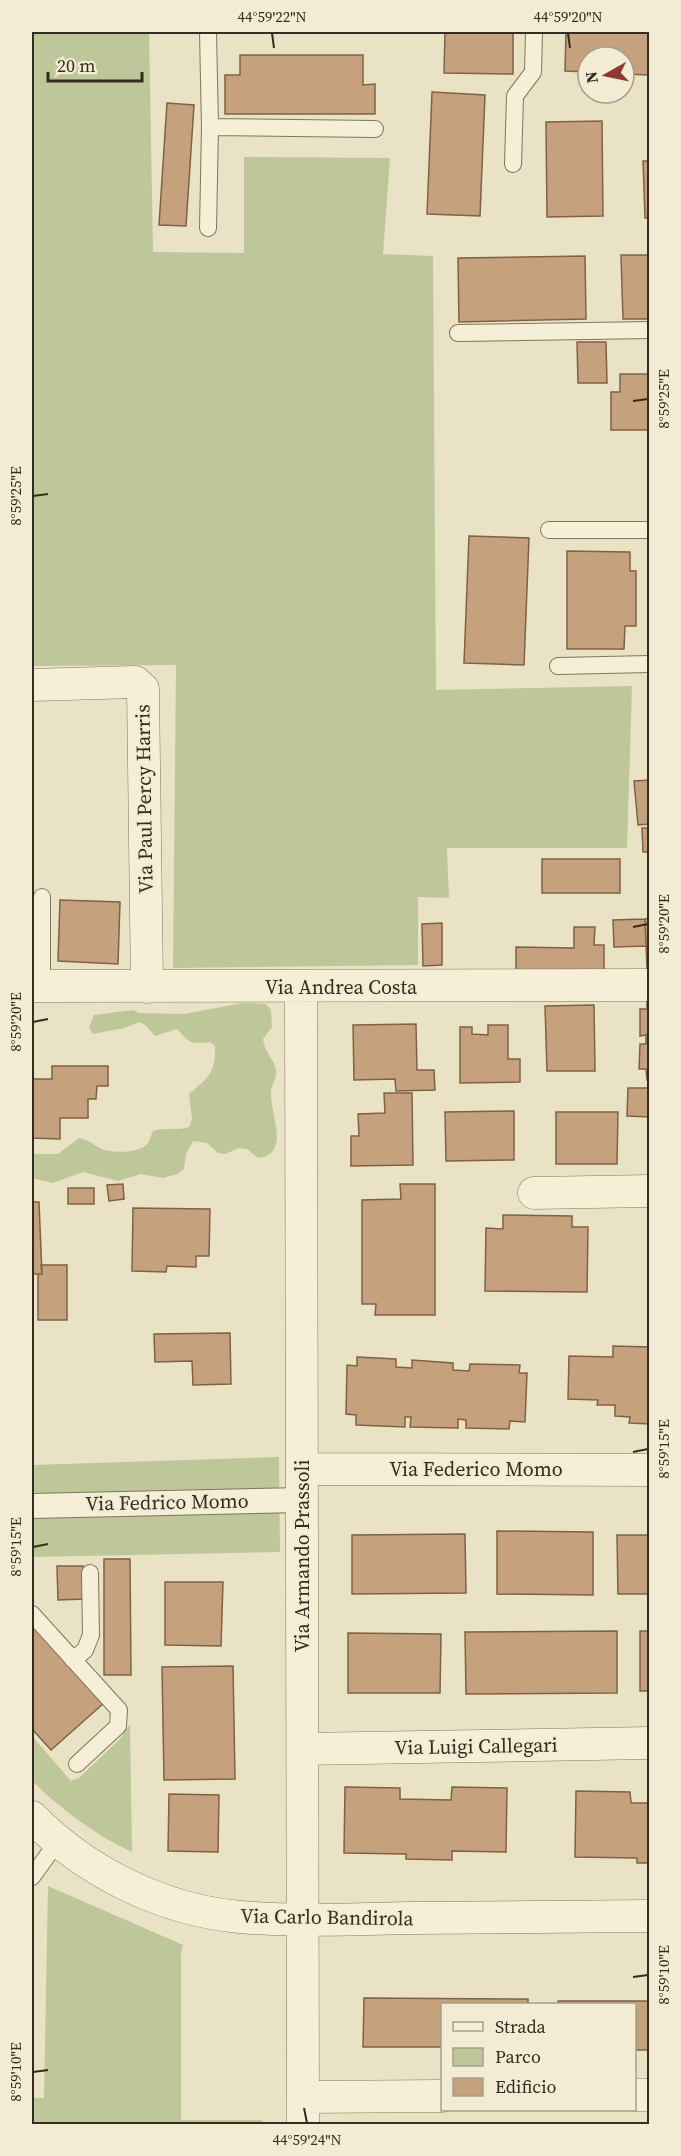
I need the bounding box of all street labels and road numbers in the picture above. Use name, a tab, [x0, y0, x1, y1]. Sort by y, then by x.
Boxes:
street label: Via Paul Percy Harris	[128, 704, 160, 894]
street label: Via Andrea Costa	[265, 973, 418, 1001]
street label: Via Federico Momo	[389, 1455, 563, 1483]
street label: Via Armando Prassoli	[288, 1460, 316, 1652]
street label: Via Fedrico Momo	[85, 1487, 249, 1517]
street label: Via Luigi Callegari	[394, 1731, 558, 1761]
street label: Via Carlo Bandirola	[240, 1901, 415, 1933]

